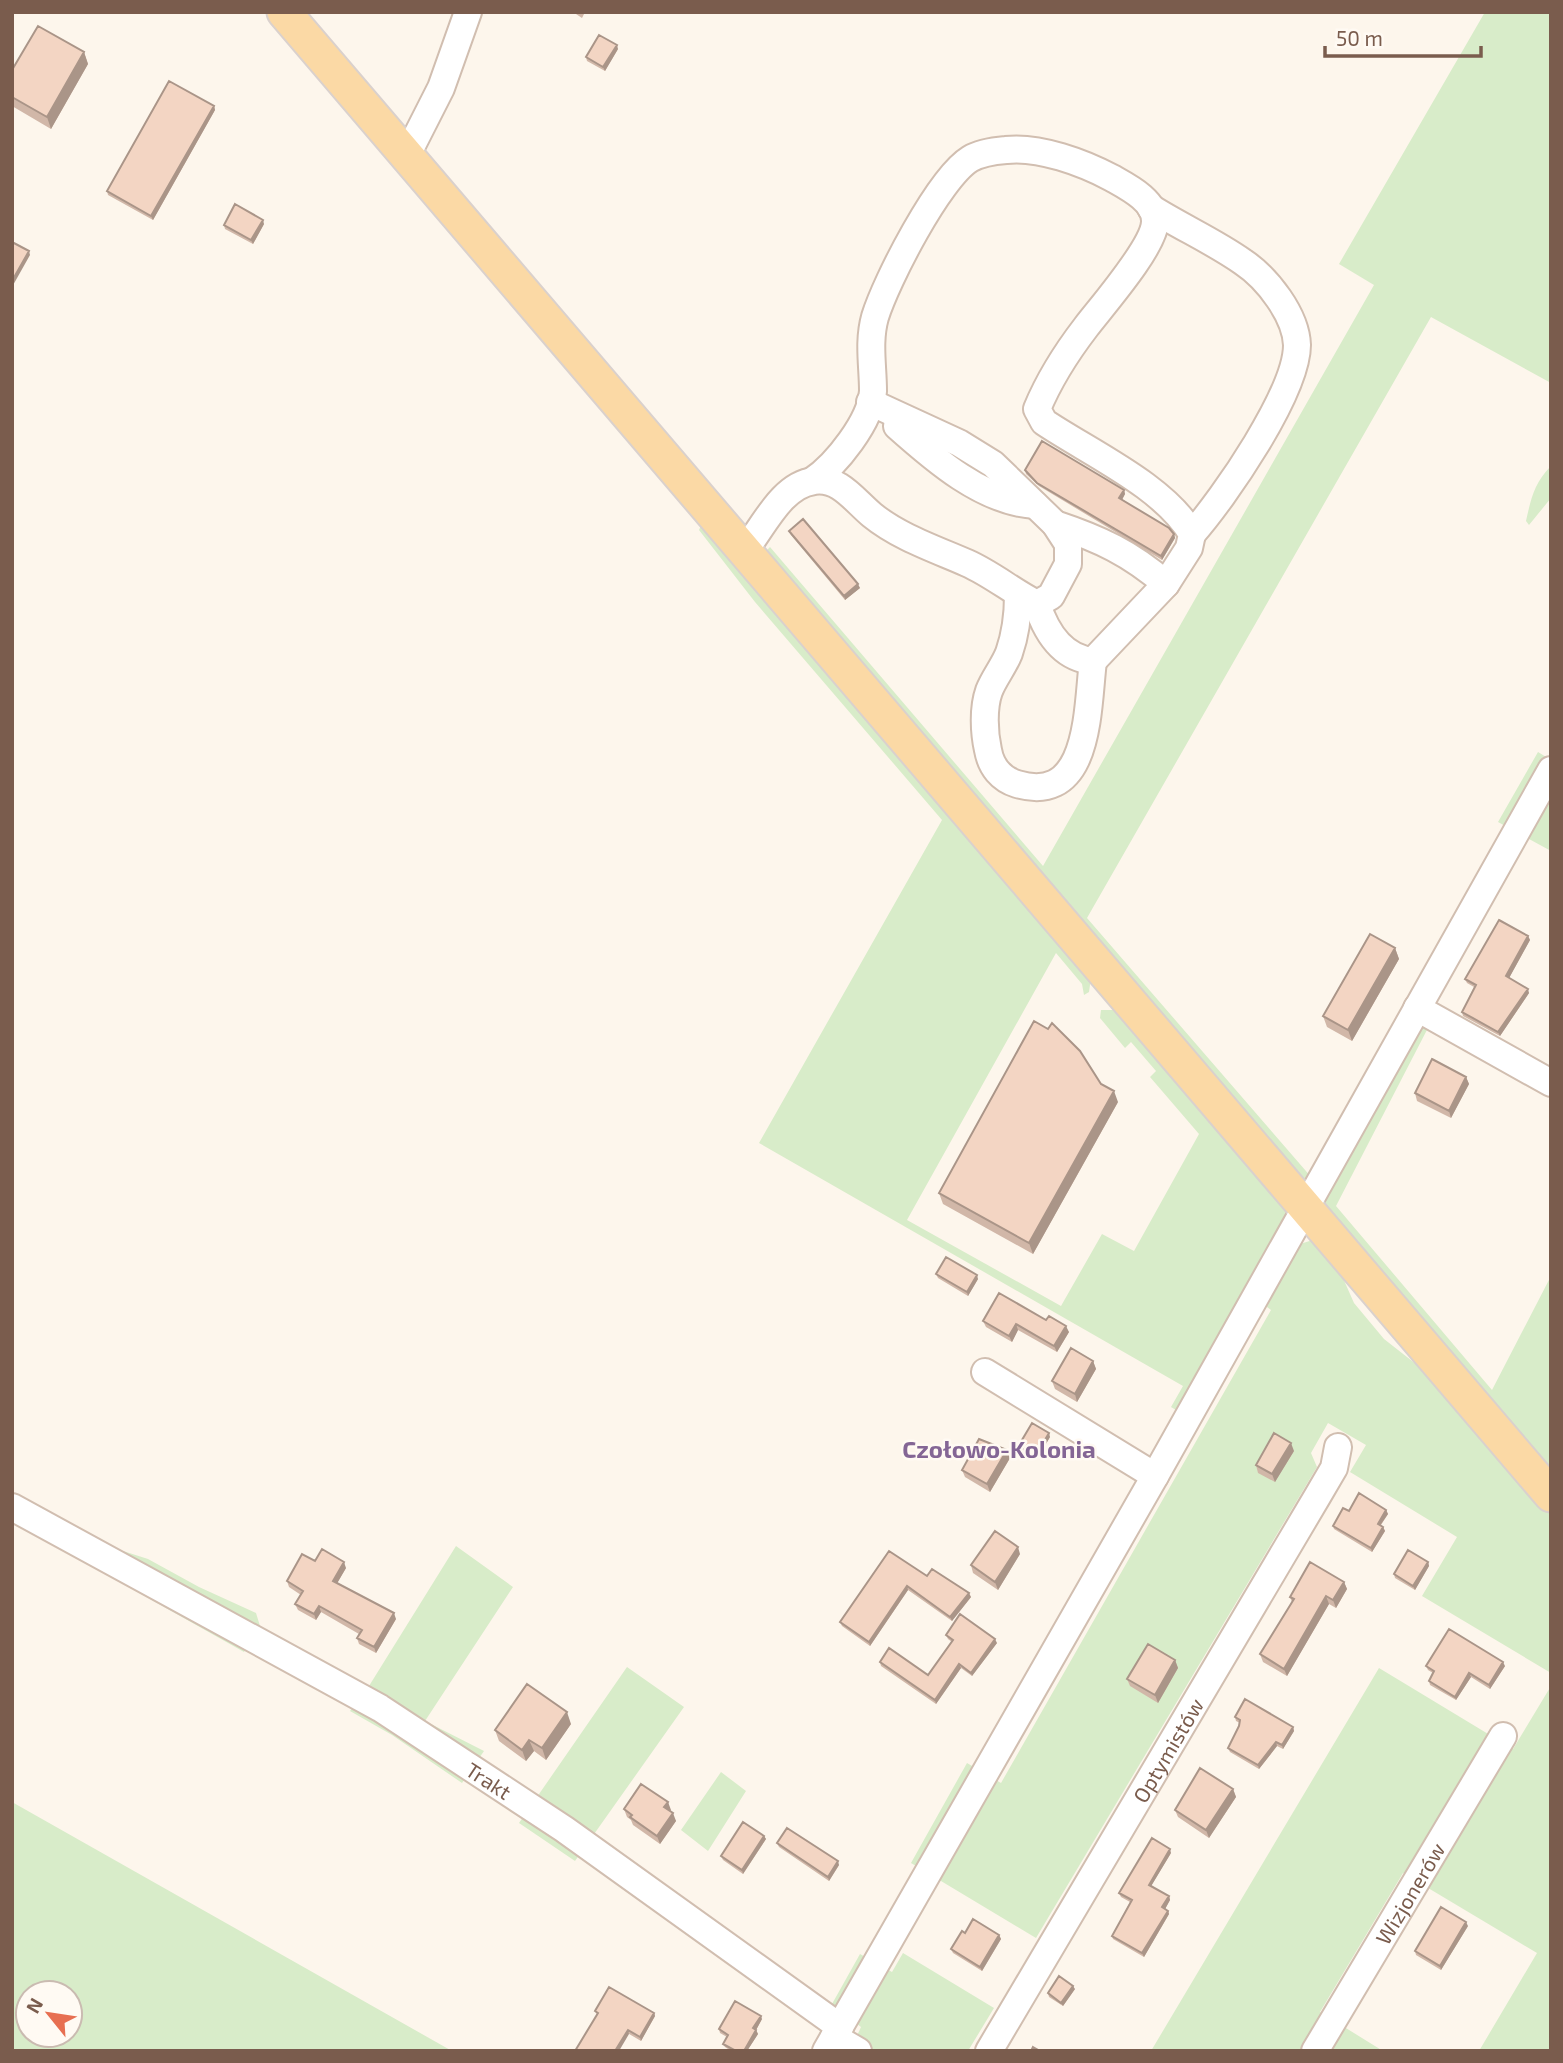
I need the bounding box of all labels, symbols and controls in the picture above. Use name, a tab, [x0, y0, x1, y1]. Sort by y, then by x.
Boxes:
scale bar	[1325, 14, 1481, 58]
text: 50 m	[1336, 25, 1383, 50]
district label: Czołowo-Kolonia	[902, 1434, 1096, 1463]
street label: Optymistów	[1127, 1693, 1208, 1806]
street label: Trakt	[462, 1756, 516, 1804]
street label: Wizjonerów	[1369, 1838, 1449, 1948]
north arrow	[14, 1979, 84, 2049]
text: N	[20, 1994, 47, 2017]

